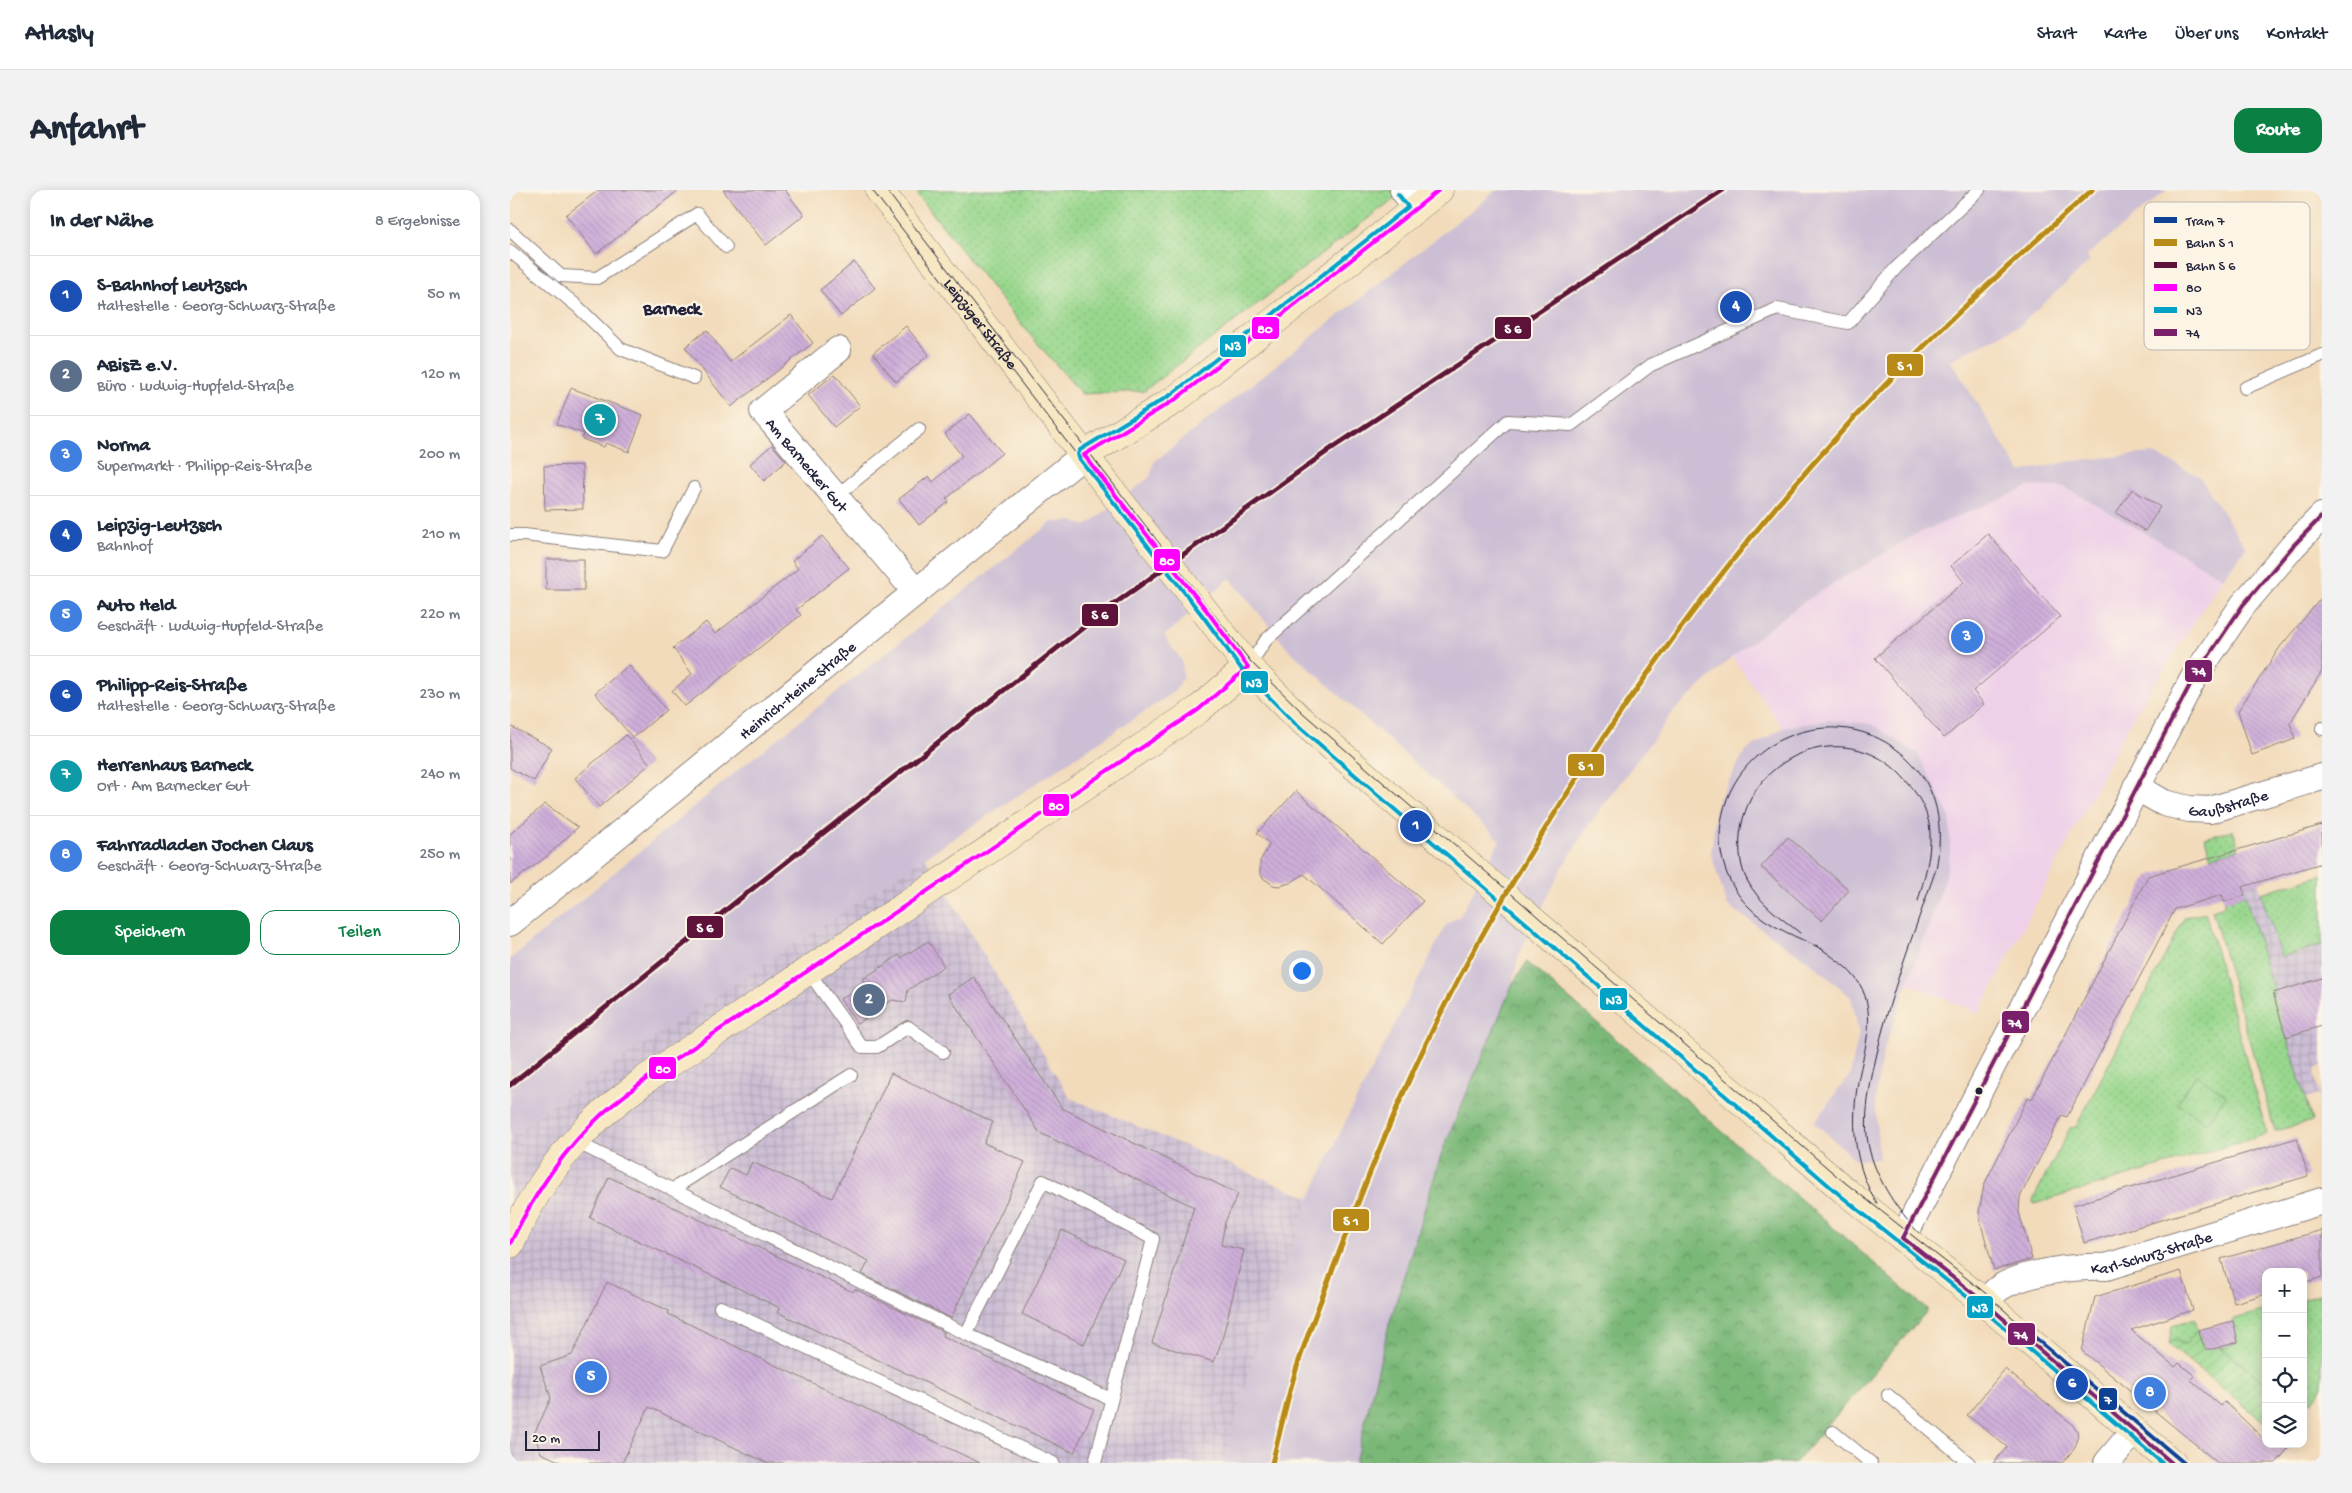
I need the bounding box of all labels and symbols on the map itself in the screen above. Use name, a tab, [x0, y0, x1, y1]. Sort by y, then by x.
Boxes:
legend	[2144, 202, 2310, 350]
text: Tram 7	[2185, 214, 2225, 231]
text: Bahn S 1	[2185, 236, 2234, 253]
text: Bahn S 6	[2185, 259, 2236, 276]
street label: Leipziger Straße	[938, 276, 1020, 375]
text: 80	[2186, 281, 2202, 298]
pin: 4	[1720, 288, 1752, 326]
district label: Barneck	[642, 300, 703, 321]
text: N3	[2186, 304, 2202, 321]
line badge: 80	[1251, 316, 1280, 340]
line badge: S 6	[1494, 316, 1532, 340]
text: 80	[1257, 322, 1273, 339]
text: S 6	[1505, 322, 1522, 339]
text: 74	[2185, 326, 2200, 343]
line badge: N3	[1219, 334, 1247, 358]
text: N3	[1225, 339, 1241, 356]
line badge: S 1	[1886, 353, 1924, 377]
text: S 1	[1897, 359, 1913, 376]
pin: 7	[584, 401, 616, 439]
street label: Am Barnecker Gut	[760, 415, 851, 518]
line badge: 80	[1153, 548, 1181, 572]
text: 80	[1159, 554, 1175, 571]
line badge: S 6	[1081, 603, 1119, 627]
text: S 6	[1092, 608, 1109, 625]
pin: 3	[1951, 618, 1983, 656]
street label: Heinrich-Heine-Straße	[737, 638, 862, 745]
line badge: 74	[2184, 659, 2213, 683]
text: 74	[2191, 664, 2206, 681]
line badge: N3	[1240, 670, 1269, 694]
text: N3	[1246, 676, 1262, 693]
line badge: S 1	[1567, 753, 1605, 777]
text: S 1	[1578, 759, 1594, 776]
street label: Gaußstraße	[2188, 787, 2272, 823]
line badge: 80	[1042, 793, 1070, 817]
text: 80	[1048, 799, 1064, 816]
pin: 1	[1400, 807, 1432, 845]
line badge: S 6	[686, 915, 724, 939]
text: S 6	[697, 921, 714, 938]
your location	[1289, 958, 1315, 984]
pin: 2	[853, 981, 885, 1019]
line badge: N3	[1599, 987, 1628, 1011]
text: N3	[1606, 993, 1622, 1010]
line badge: 74	[2001, 1010, 2030, 1034]
text: 74	[2007, 1016, 2022, 1033]
line badge: 80	[648, 1056, 677, 1080]
text: 80	[655, 1062, 671, 1079]
unlabelled marker	[1974, 1086, 1984, 1096]
line badge: S 1	[1332, 1208, 1370, 1232]
text: S 1	[1343, 1214, 1359, 1231]
street label: Karl-Schurz-Straße	[2091, 1229, 2216, 1280]
line badge: N3	[1966, 1295, 1994, 1319]
text: N3	[1972, 1301, 1988, 1318]
line badge: 74	[2007, 1322, 2036, 1346]
text: 74	[2013, 1328, 2028, 1345]
pin: 5	[575, 1358, 607, 1396]
pin: 6	[2056, 1365, 2088, 1403]
pin: 8	[2134, 1374, 2166, 1412]
line badge: 7	[2098, 1387, 2118, 1411]
text: 7	[2103, 1393, 2112, 1410]
scale bar	[525, 1428, 600, 1451]

